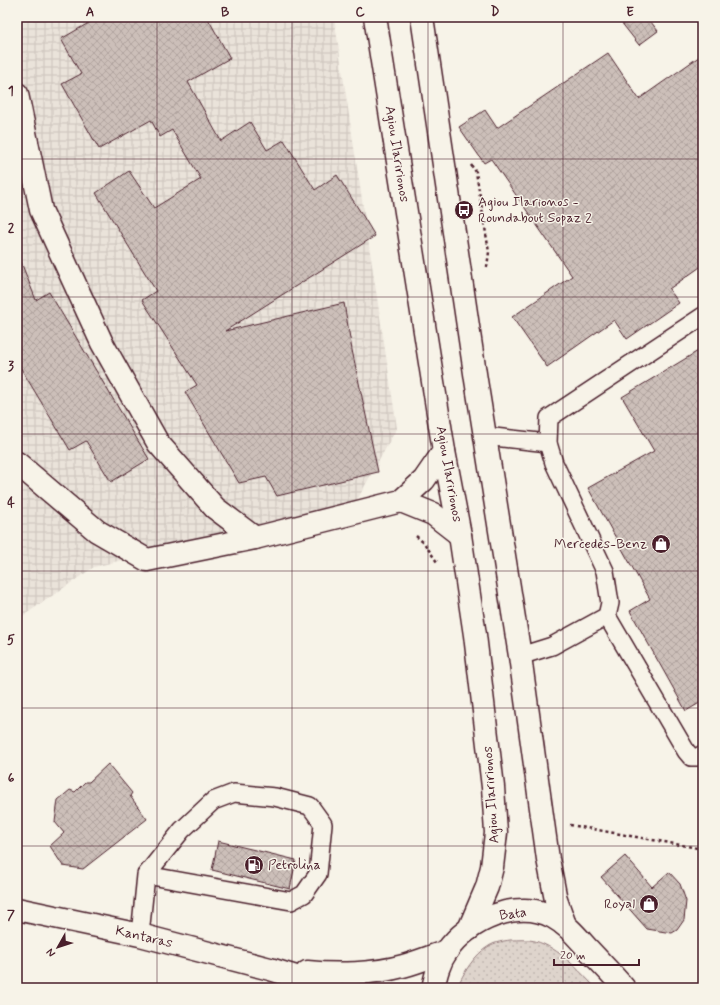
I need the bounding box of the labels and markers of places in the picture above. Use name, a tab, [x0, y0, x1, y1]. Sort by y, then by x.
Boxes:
place label: Agiou Ilarionos - Roundabout Sopaz 2	[478, 193, 592, 227]
bus stop icon: Agiou Ilarionos - Roundabout Sopaz 2	[453, 199, 475, 221]
shop icon: Mercedes-Benz	[650, 533, 672, 555]
place label: Mercedes-Benz	[554, 535, 647, 553]
fuel station icon: Petrolina	[243, 854, 265, 876]
place label: Petrolina	[268, 856, 321, 874]
shop icon: Royal	[638, 893, 660, 915]
place label: Royal	[604, 895, 635, 913]

